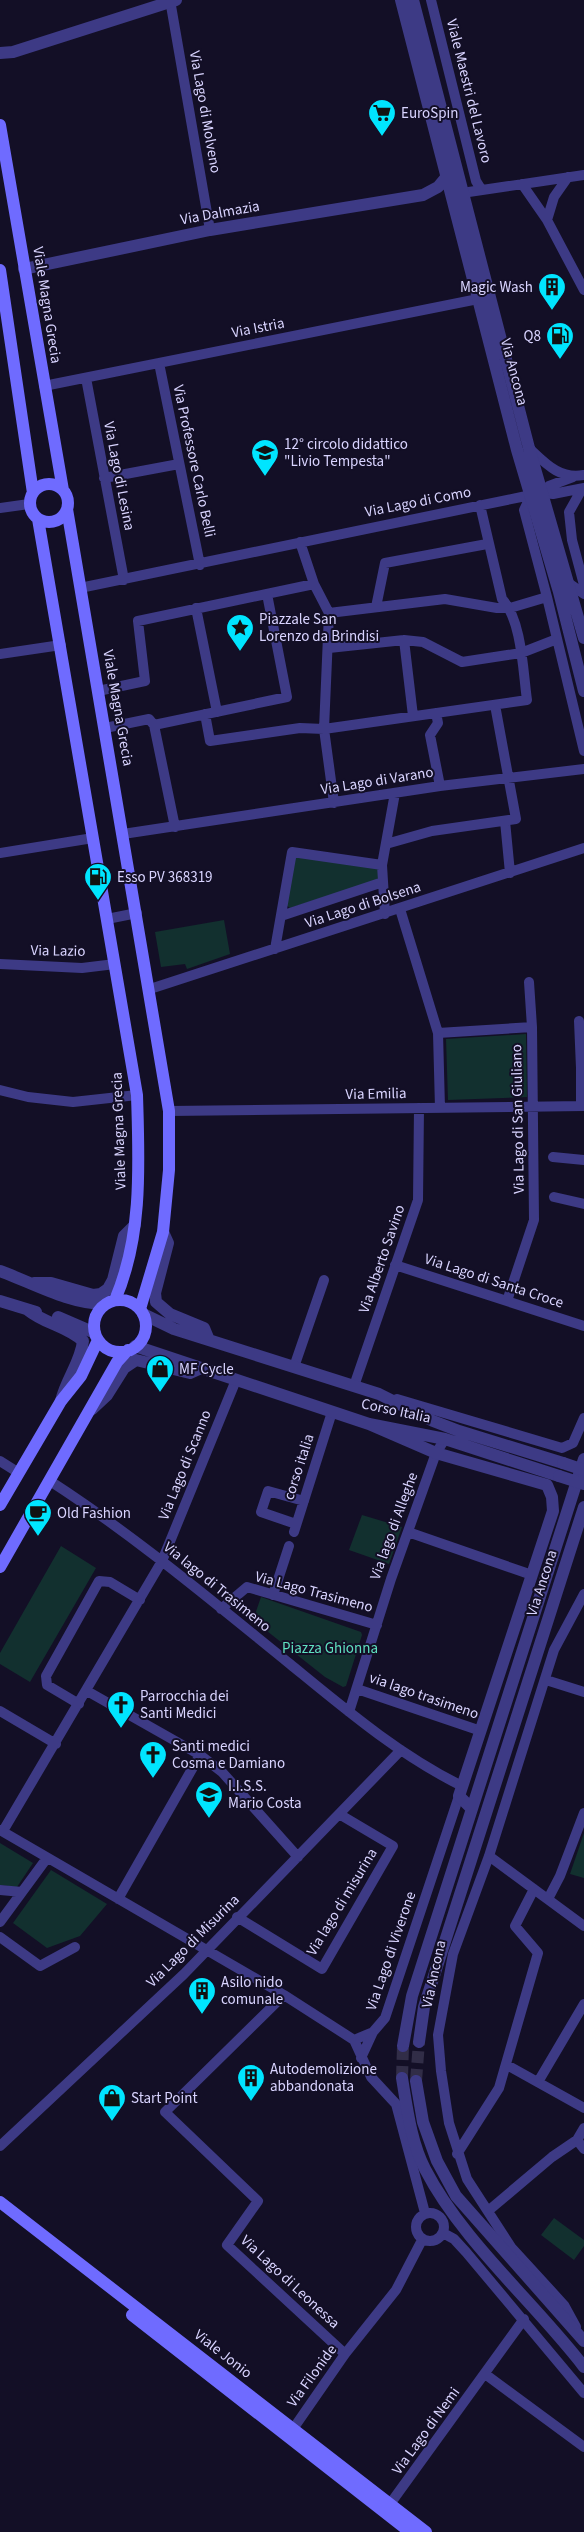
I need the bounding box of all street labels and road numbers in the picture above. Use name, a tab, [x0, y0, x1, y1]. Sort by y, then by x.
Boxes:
street label: Viale Maestri del Lavoro	[441, 17, 497, 165]
street label: Via Lago di Molveno	[184, 49, 226, 175]
street label: Via Dalmazia	[179, 196, 261, 230]
street label: Viale Magna Grecia	[27, 245, 67, 365]
street label: Via Istria	[230, 313, 286, 343]
street label: Via Ancona	[495, 336, 533, 408]
street label: Via Professore Carlo Belli	[168, 383, 220, 539]
street label: Via Lago di Lesina	[98, 420, 140, 532]
street label: Via Lago di Como	[363, 481, 473, 523]
street label: Viale Magna Grecia	[97, 648, 139, 768]
street label: Via Lago di Varano	[319, 762, 435, 800]
street label: Via Lago di Bolsena	[302, 876, 424, 934]
street label: Via Lazio	[30, 940, 86, 962]
street label: Via Lago di San Giuliano	[506, 1044, 530, 1194]
street label: Viale Magna Grecia	[106, 1072, 132, 1190]
street label: Via Emilia	[345, 1083, 407, 1105]
street label: Via Alberto Savino	[354, 1202, 410, 1316]
street label: Via Lago di Santa Croce	[422, 1249, 566, 1313]
street label: Corso Italia	[359, 1393, 433, 1429]
street label: Via Lago di Scanno	[153, 1407, 217, 1523]
street label: corso italia	[278, 1431, 320, 1503]
street label: Via lago di Alleghe	[365, 1469, 423, 1583]
street label: Via lago di Trasimeno	[159, 1537, 275, 1637]
street label: Via Ancona	[521, 1547, 563, 1619]
street label: Via Lago Trasimeno	[253, 1566, 375, 1618]
street label: via lago trasimeno	[366, 1667, 482, 1725]
street label: Via lago di misurina	[302, 1844, 382, 1960]
street label: Via Lago di Viverone	[361, 1889, 421, 2013]
street label: Via Lago di Misurina	[142, 1890, 244, 1992]
street label: Via Ancona	[417, 1938, 451, 2010]
street label: Via Lago di Leonessa	[236, 2230, 344, 2334]
street label: Viale Jonio	[190, 2325, 256, 2383]
street label: Via Filonide	[282, 2340, 342, 2412]
street label: Via Lago di Nemi	[387, 2383, 465, 2479]

